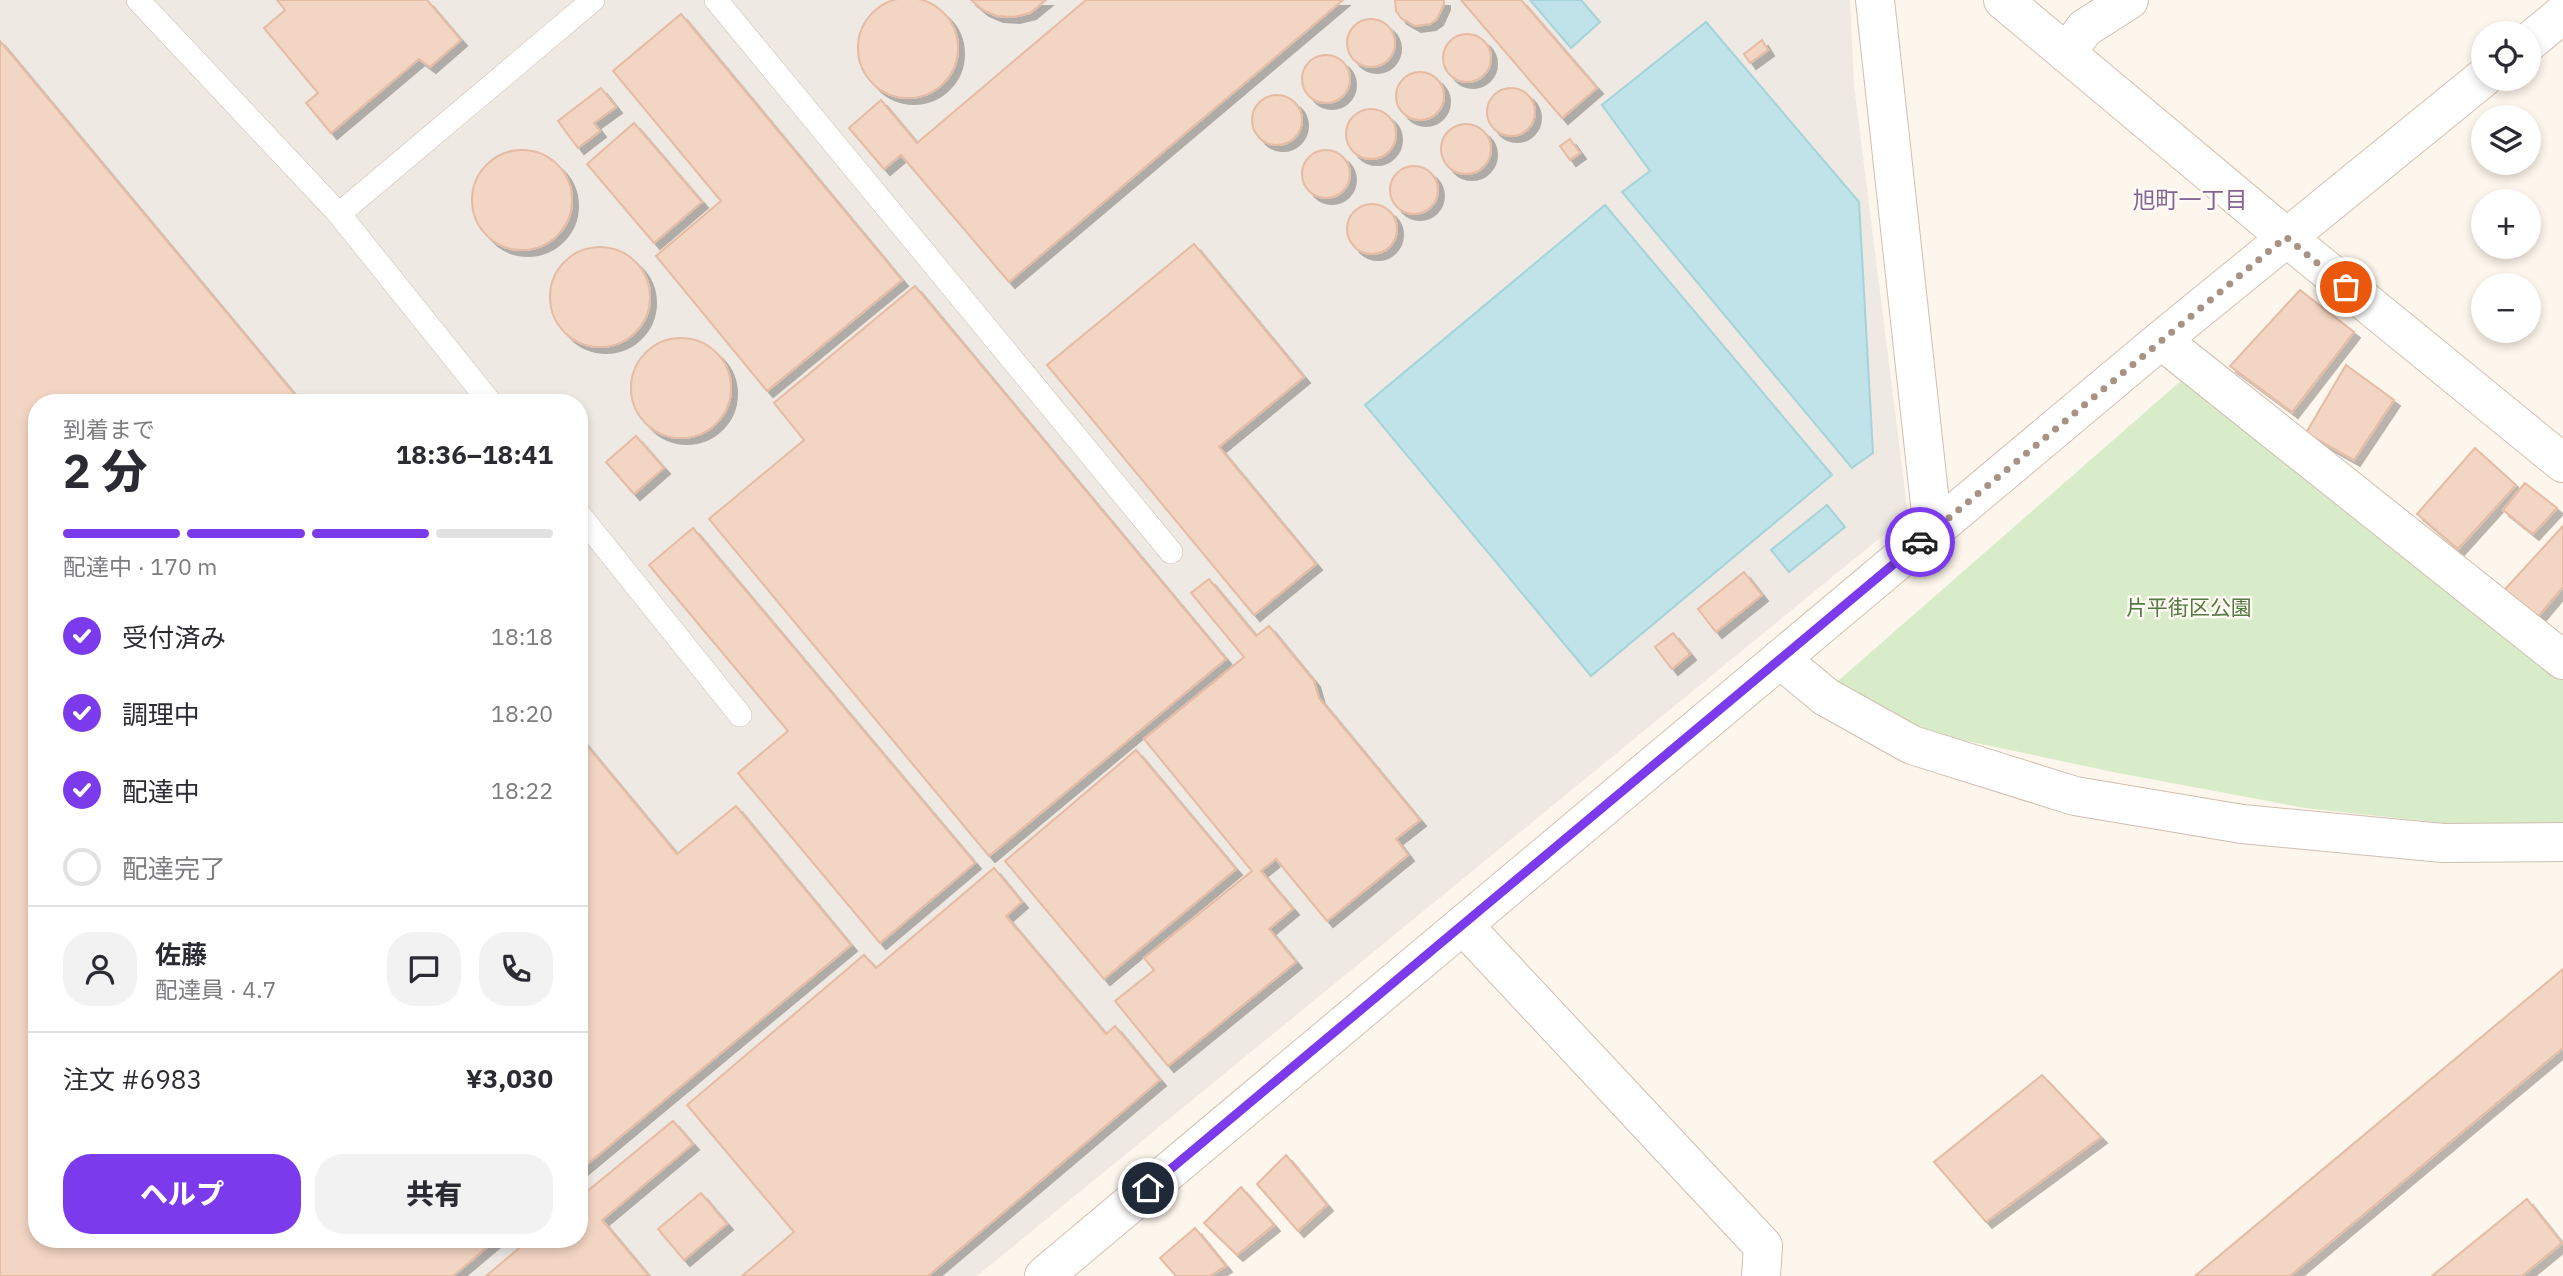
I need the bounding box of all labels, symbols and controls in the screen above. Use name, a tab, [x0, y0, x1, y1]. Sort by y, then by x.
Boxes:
map controls	[2471, 21, 2541, 343]
button: locate	[2471, 21, 2541, 91]
button: layers	[2471, 105, 2541, 175]
district label: 旭町一丁目	[2133, 184, 2248, 214]
button: +	[2471, 189, 2541, 259]
pin	[2316, 257, 2376, 317]
icon: bag	[2327, 268, 2365, 306]
button: −	[2471, 273, 2541, 343]
text: 到着まで	[63, 414, 155, 444]
text: 18:36–18:41	[396, 437, 553, 471]
text: 2 分	[63, 441, 147, 501]
courier	[1885, 507, 1955, 577]
icon: car	[1901, 523, 1939, 561]
text: 配達中 · 170 m	[63, 551, 217, 581]
park label: 片平街区公園	[2126, 593, 2252, 621]
icon: check	[63, 617, 101, 655]
text: 受付済み	[122, 620, 226, 654]
text: 18:18	[491, 621, 553, 651]
icon: check	[63, 694, 101, 732]
text: 調理中	[122, 697, 200, 731]
text: 18:20	[491, 698, 553, 728]
icon: check	[63, 771, 101, 809]
text: 配達中	[122, 774, 200, 808]
text: 18:22	[491, 775, 553, 805]
text: 配達完了	[122, 851, 226, 885]
button: person	[63, 932, 137, 1006]
button: chat	[387, 932, 461, 1006]
button: phone	[479, 932, 553, 1006]
text: 佐藤	[155, 937, 207, 971]
text: 配達員 · 4.7	[155, 974, 276, 1004]
text: ¥3,030	[466, 1061, 553, 1095]
text: 注文 #6983	[63, 1062, 202, 1096]
button: ヘルプ	[63, 1154, 301, 1234]
button: 共有	[315, 1154, 553, 1234]
pin	[1118, 1158, 1178, 1218]
icon: home	[1129, 1169, 1167, 1207]

